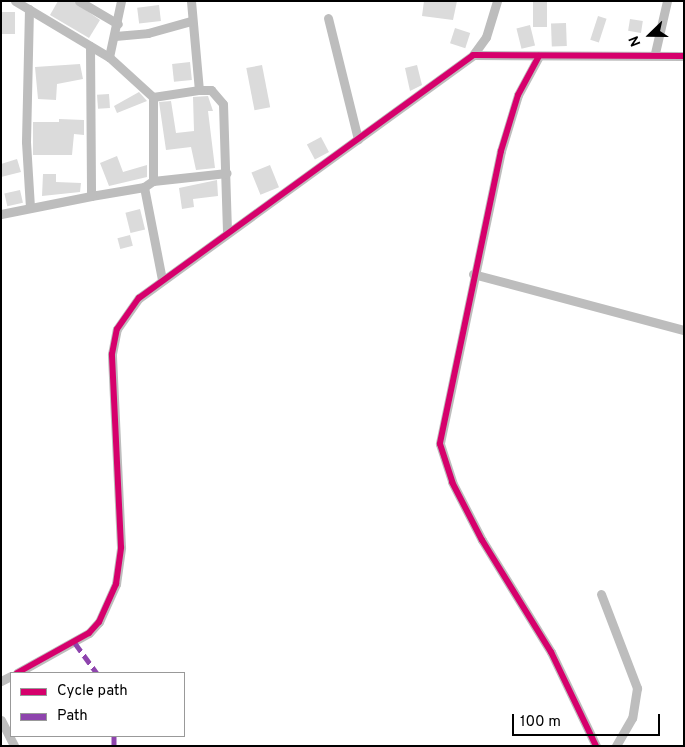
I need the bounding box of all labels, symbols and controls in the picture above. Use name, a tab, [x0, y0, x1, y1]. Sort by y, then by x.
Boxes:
north arrow	[625, 10, 675, 60]
text: N	[626, 33, 645, 49]
legend	[10, 672, 185, 737]
text: Cycle path	[57, 682, 128, 701]
scale bar	[515, 704, 662, 736]
text: Path	[57, 707, 88, 726]
text: 100 m	[520, 713, 561, 732]

